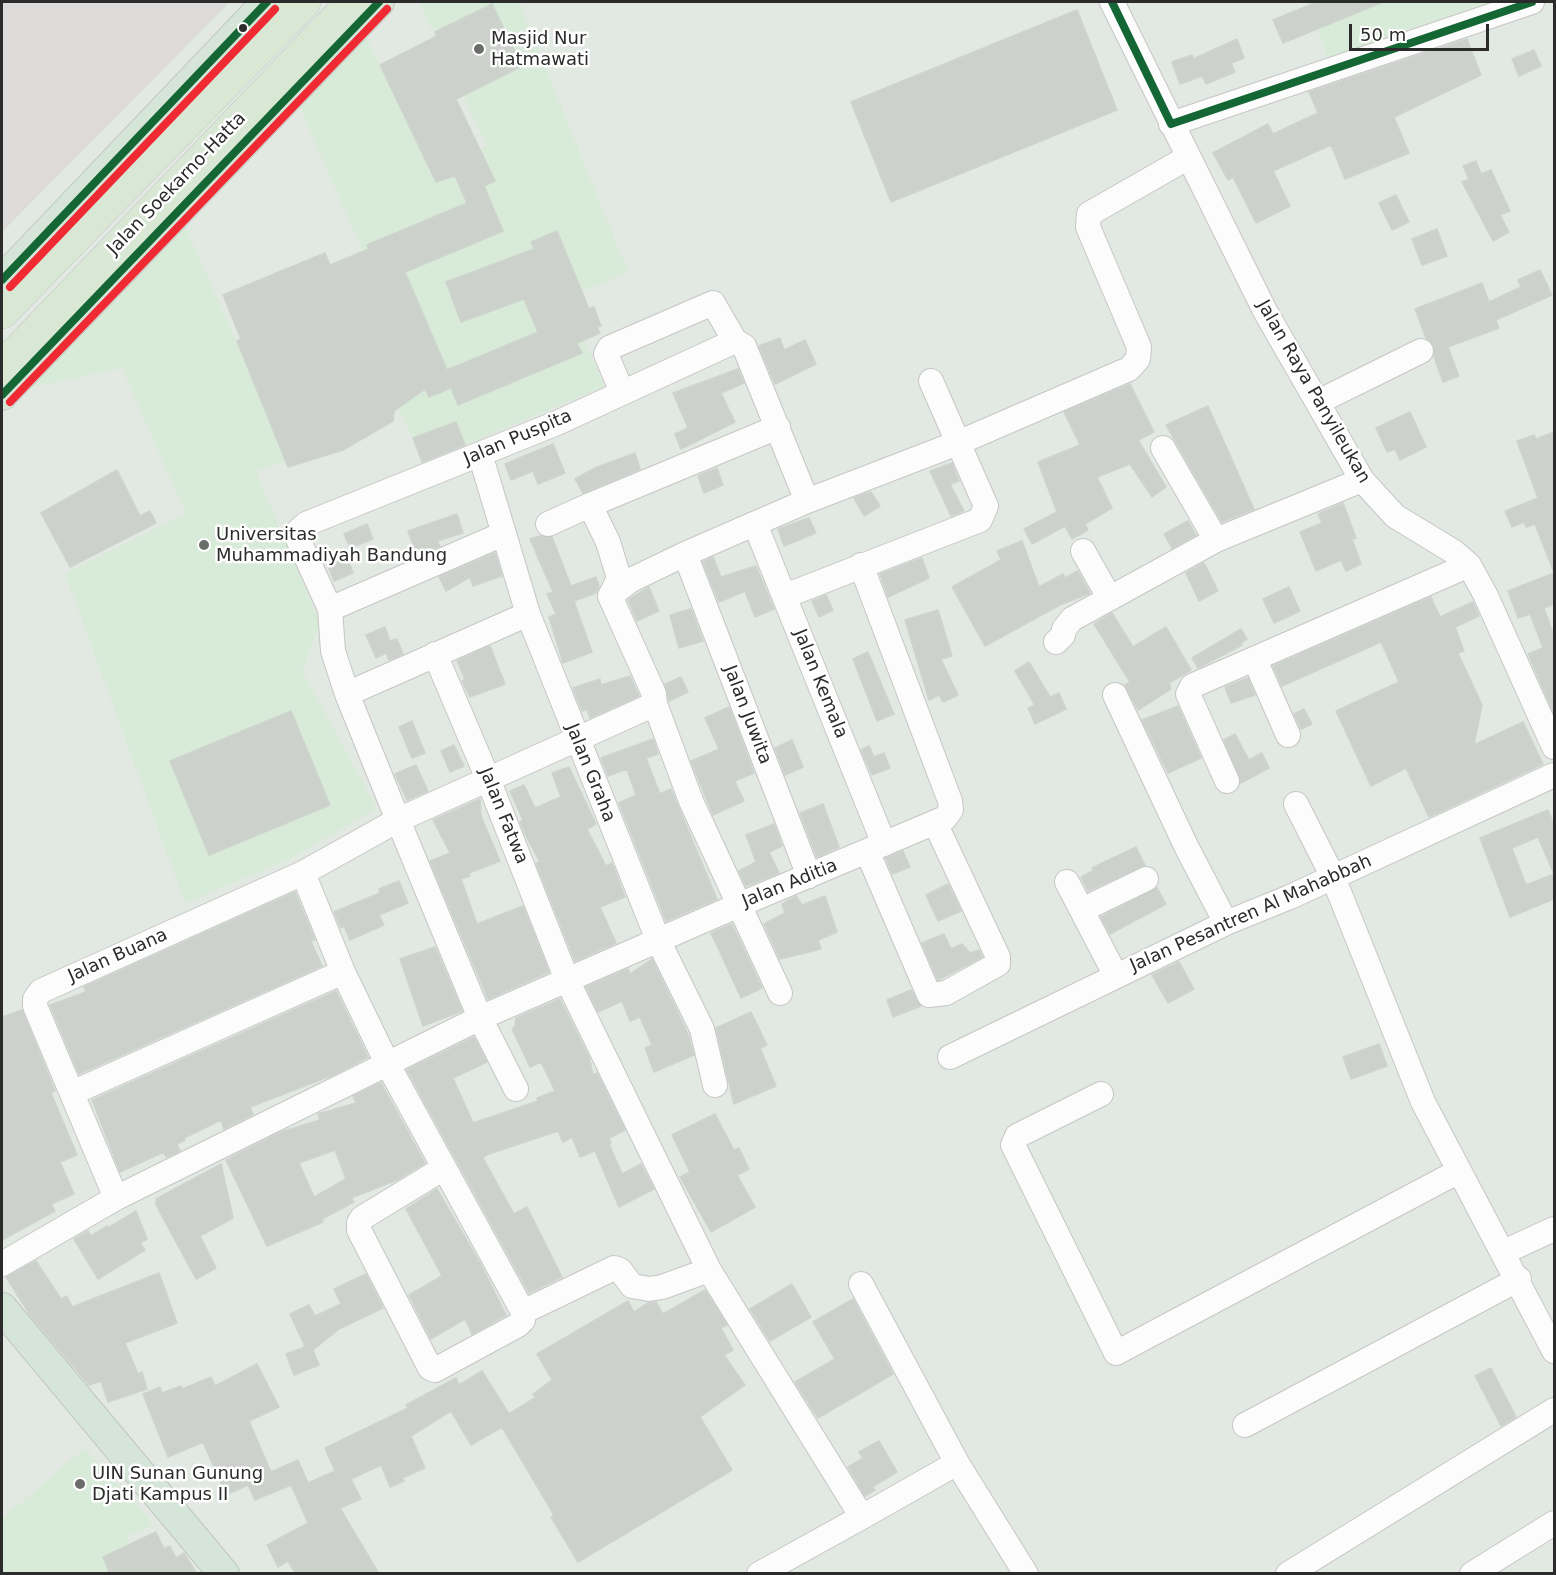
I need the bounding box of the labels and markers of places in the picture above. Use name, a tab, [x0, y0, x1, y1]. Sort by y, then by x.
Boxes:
unlabelled marker	[237, 22, 249, 34]
place label: Masjid Nur Hatmawati	[491, 28, 589, 70]
marker: Masjid Nur Hatmawati	[472, 42, 486, 56]
place label: Universitas Muhammadiyah Bandung	[216, 524, 447, 566]
marker: Universitas Muhammadiyah Bandung	[197, 538, 211, 552]
place label: UIN Sunan Gunung Djati Kampus II	[92, 1463, 263, 1506]
marker: UIN Sunan Gunung Djati Kampus II	[73, 1477, 87, 1491]

